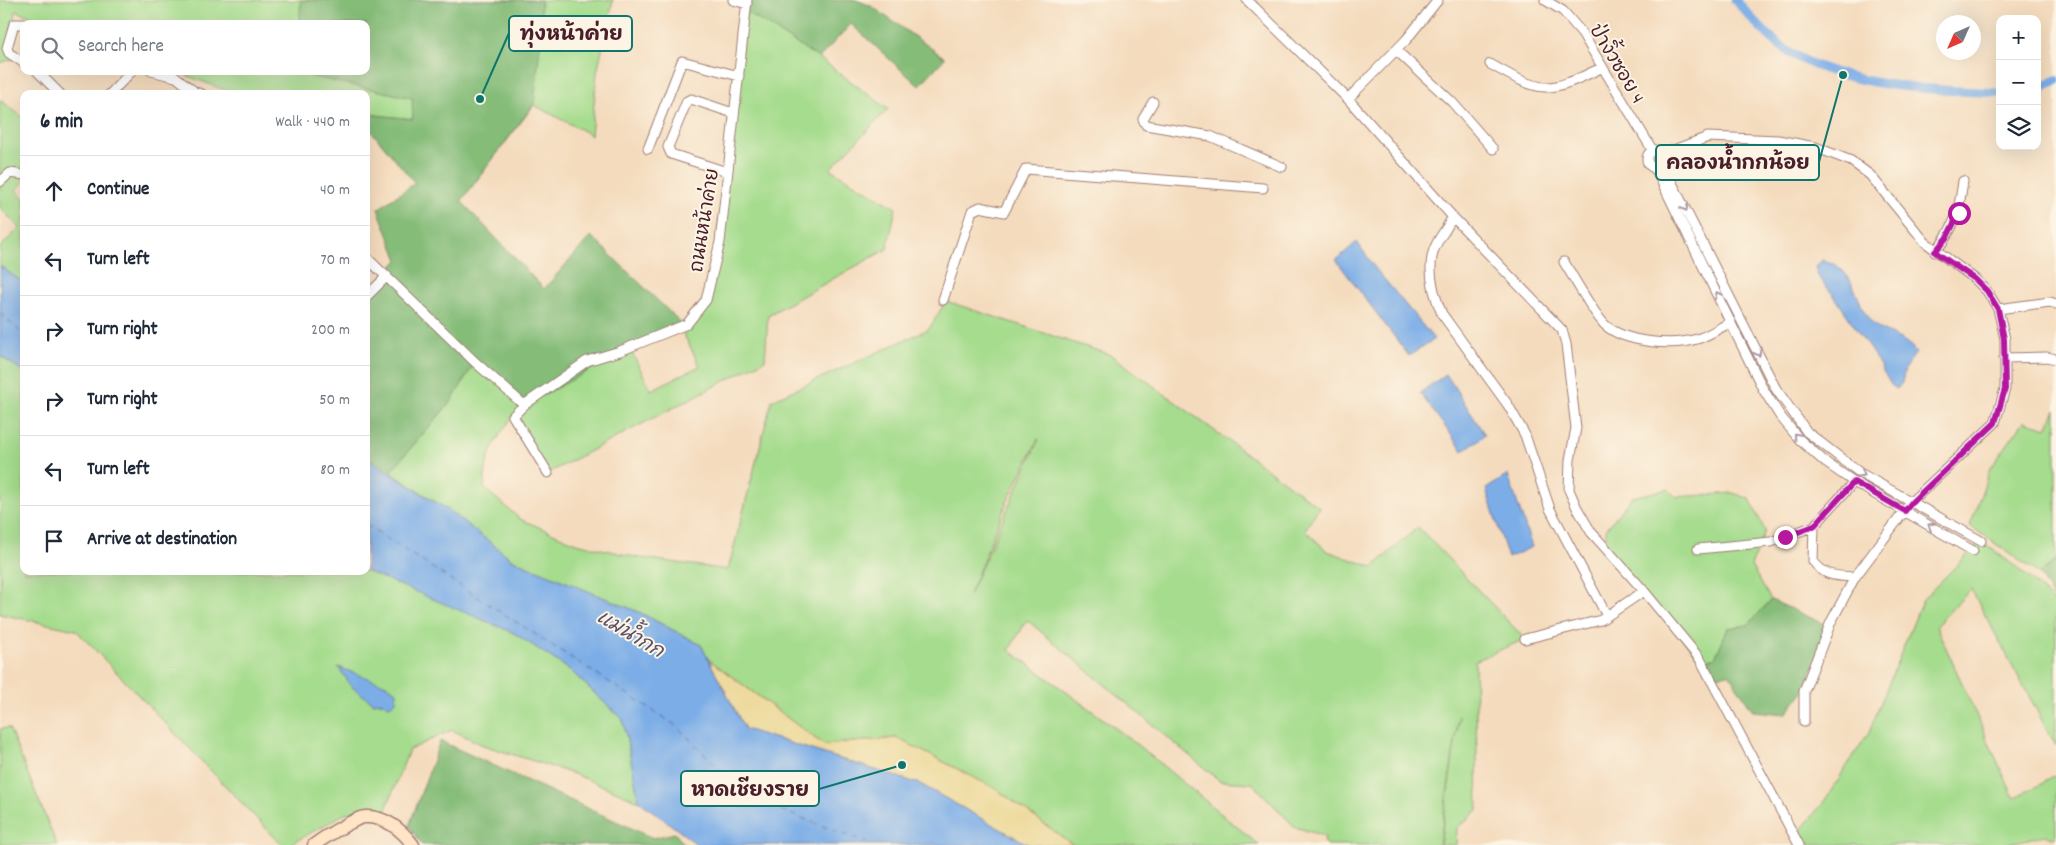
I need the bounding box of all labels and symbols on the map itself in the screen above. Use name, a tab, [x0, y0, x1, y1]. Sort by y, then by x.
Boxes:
north arrow	[1936, 15, 1981, 60]
callout: ทุ่งหน้าค่าย	[509, 16, 632, 51]
street label: ป่างิ้วซอย 4	[1581, 17, 1654, 110]
text: ทุ่งหน้าค่าย	[519, 20, 623, 50]
text: คลองน้ำกกน้อย	[1666, 143, 1810, 179]
callout: คลองน้ำกกน้อย	[1656, 145, 1819, 180]
street label: ถนนหน้าค่าย	[684, 166, 728, 274]
route start	[1948, 202, 1971, 225]
one-way arrow	[1679, 203, 1689, 212]
one-way arrow	[1714, 291, 1724, 300]
one-way arrow	[1752, 348, 1762, 357]
one-way arrow	[1794, 432, 1803, 441]
one-way arrow	[1857, 467, 1866, 477]
one-way arrow	[1927, 523, 1936, 533]
route end	[1774, 526, 1797, 549]
water label: แม่น้ำกก	[591, 599, 673, 667]
callout: หาดเชียงราย	[681, 771, 819, 806]
text: หาดเชียงราย	[691, 776, 809, 806]

